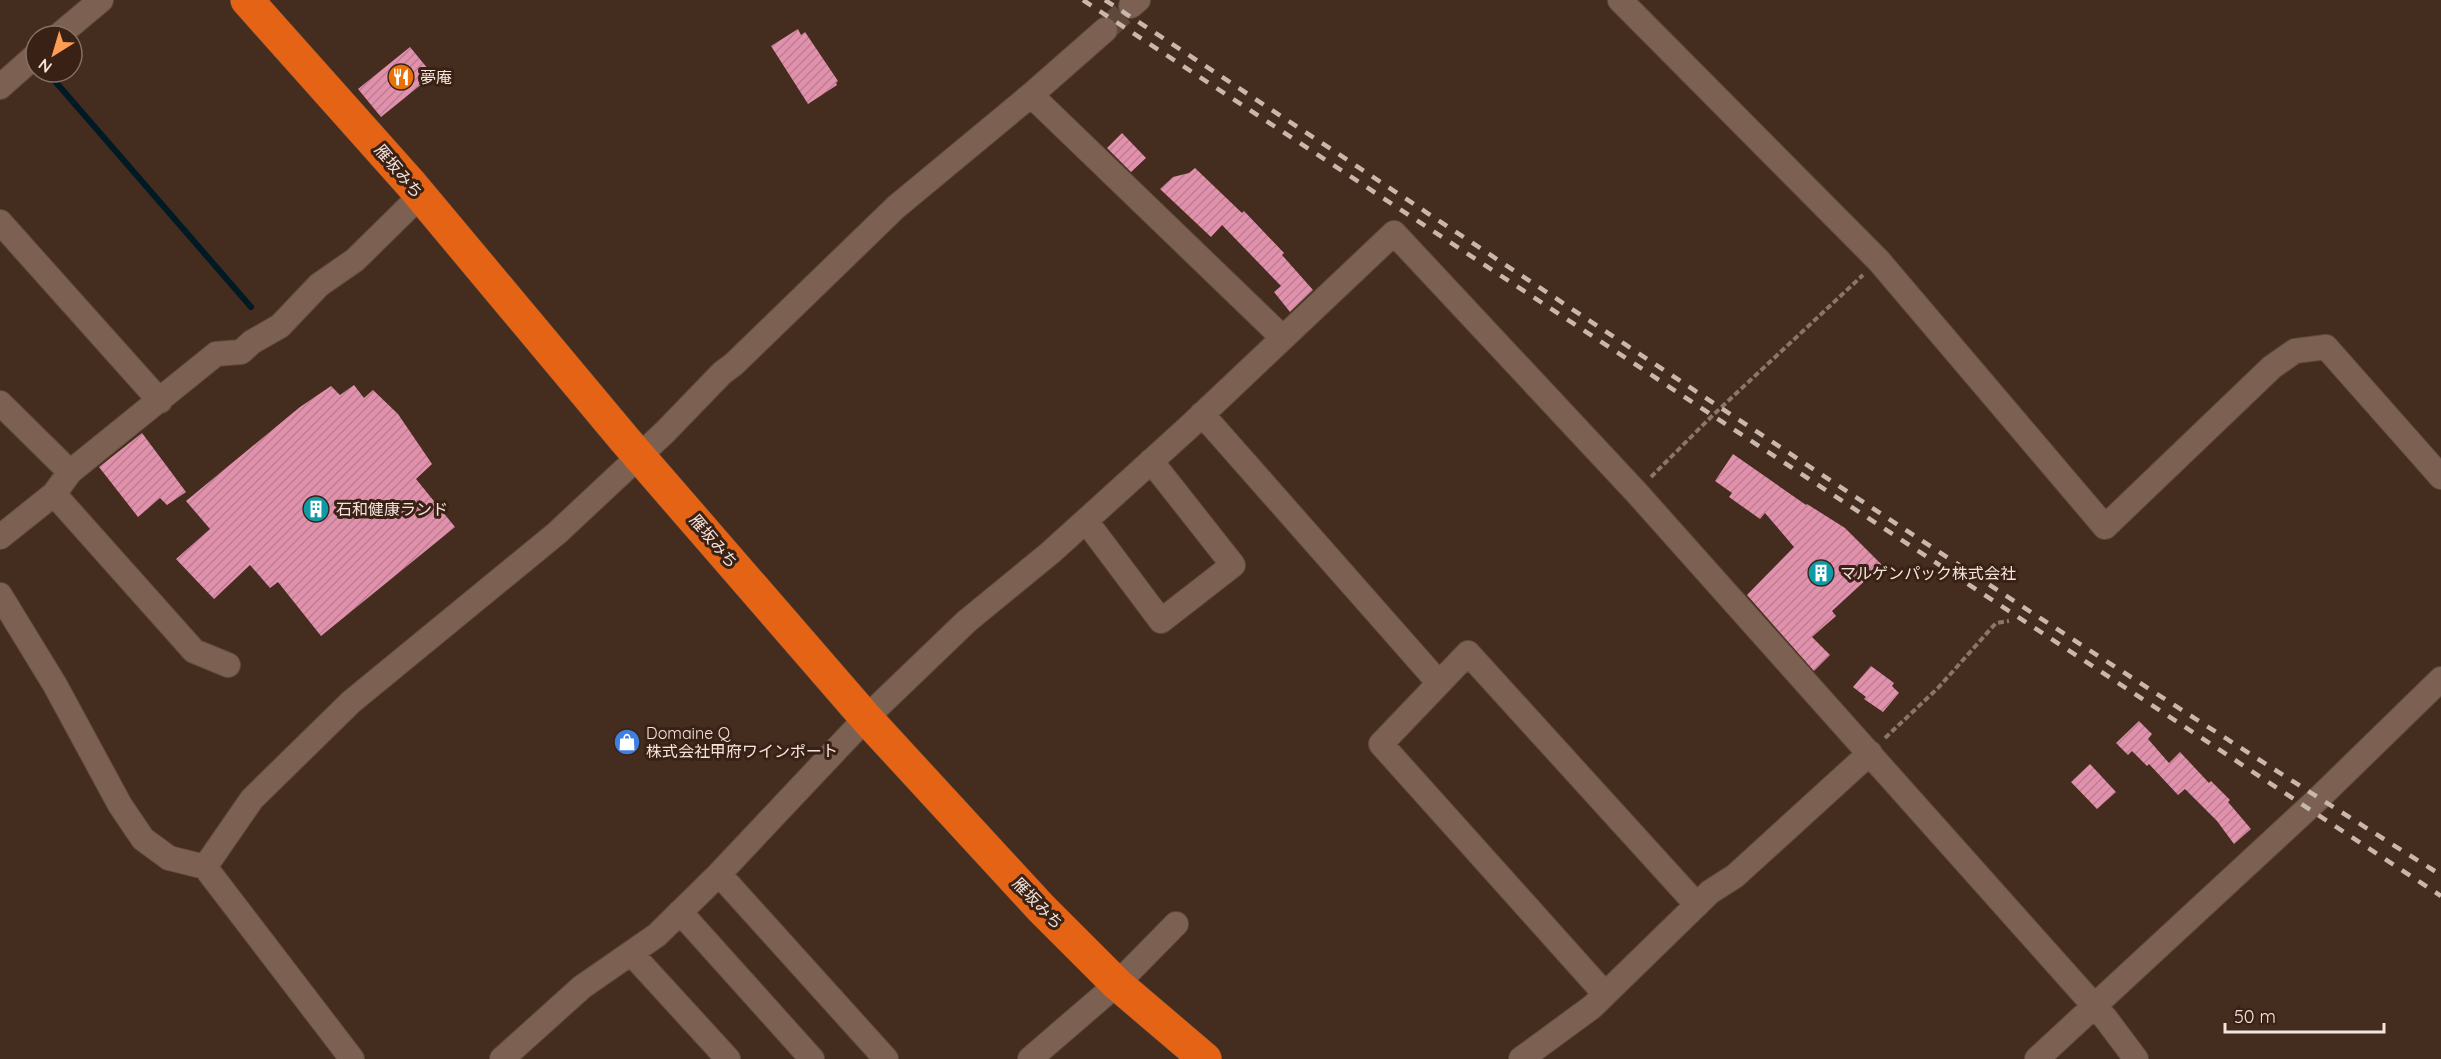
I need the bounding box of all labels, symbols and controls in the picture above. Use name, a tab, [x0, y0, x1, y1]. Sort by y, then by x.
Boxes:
north arrow	[24, 24, 84, 84]
text: N	[34, 54, 56, 78]
restaurant icon: 夢庵	[386, 62, 416, 92]
place label: 夢庵	[420, 67, 452, 87]
street label: 雁坂みち	[371, 140, 427, 202]
building icon: 石和健康ランド	[301, 494, 331, 524]
place label: 石和健康ランド	[336, 499, 448, 519]
street label: 雁坂みち	[686, 510, 742, 572]
building icon: マルゲンパック株式会社	[1806, 558, 1836, 588]
place label: マルゲンパック株式会社	[1840, 563, 2016, 583]
place label: Domaine Q 株式会社甲府ワインポート	[646, 723, 838, 761]
shop icon: Domaine Q 株式会社甲府ワインポート	[612, 727, 642, 757]
street label: 雁坂みち	[1009, 873, 1067, 933]
scale bar	[2225, 996, 2384, 1034]
text: 50 m	[2234, 1005, 2276, 1028]

